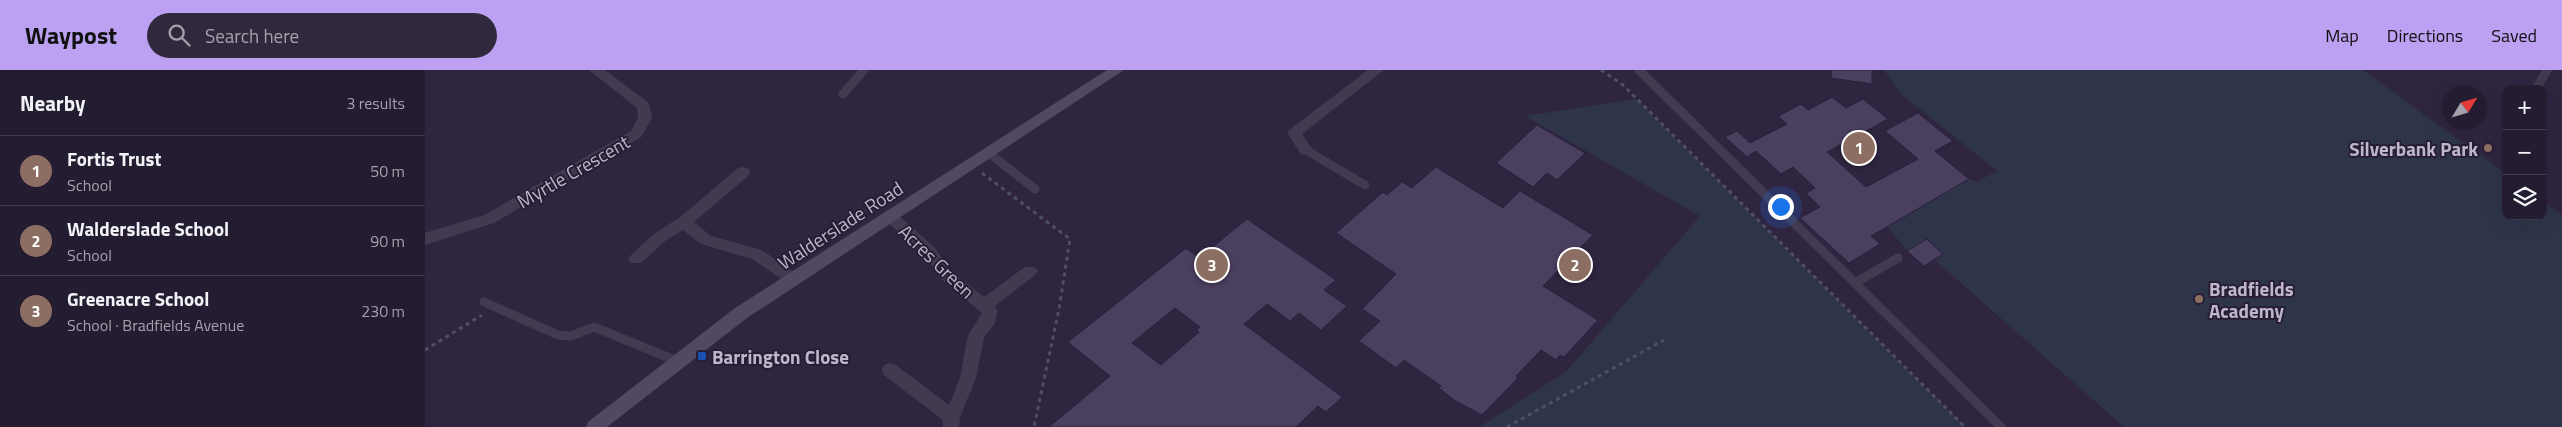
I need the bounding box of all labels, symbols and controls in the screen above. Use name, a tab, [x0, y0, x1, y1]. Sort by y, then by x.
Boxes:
search box	[147, 13, 497, 58]
text: Waypost	[25, 17, 117, 53]
icon: search	[165, 21, 193, 49]
text: Search here	[205, 21, 299, 50]
text: Map	[2325, 22, 2359, 49]
text: Directions	[2387, 22, 2463, 49]
text: Saved	[2491, 22, 2537, 49]
north arrow	[2442, 85, 2487, 130]
map controls	[2502, 85, 2547, 220]
button: +	[2502, 85, 2547, 130]
text: Nearby	[20, 87, 85, 119]
text: 3 results	[346, 91, 405, 115]
street label: Myrtle Crescent	[511, 127, 635, 215]
pin: 1	[1843, 129, 1875, 167]
button: −	[2502, 130, 2547, 175]
place label: Silverbank Park	[2349, 134, 2478, 163]
marker: Silverbank Park	[2482, 142, 2494, 154]
text: Fortis Trust	[67, 144, 161, 173]
text: 1	[32, 159, 40, 183]
text: 50 m	[370, 159, 405, 183]
text: School	[67, 173, 112, 197]
street label: Walderslade Road	[772, 174, 908, 276]
button: layers	[2502, 175, 2547, 220]
your location	[1768, 194, 1794, 220]
text: Walderslade School	[67, 214, 229, 243]
street label: Acres Green	[892, 217, 982, 305]
text: 2	[32, 229, 40, 253]
text: 90 m	[370, 229, 405, 253]
text: School	[67, 243, 112, 267]
pin: 3	[1196, 246, 1228, 284]
pin: 2	[1559, 246, 1591, 284]
place label: Bradfields Academy	[2209, 274, 2294, 325]
text: Greenacre School	[67, 284, 209, 313]
marker: Bradfields Academy	[2193, 293, 2205, 305]
text: 3	[32, 299, 40, 323]
text: 230 m	[361, 299, 405, 323]
text: School · Bradfields Avenue	[67, 313, 244, 337]
place label: Barrington Close	[712, 342, 849, 371]
marker: Barrington Close	[696, 350, 708, 362]

